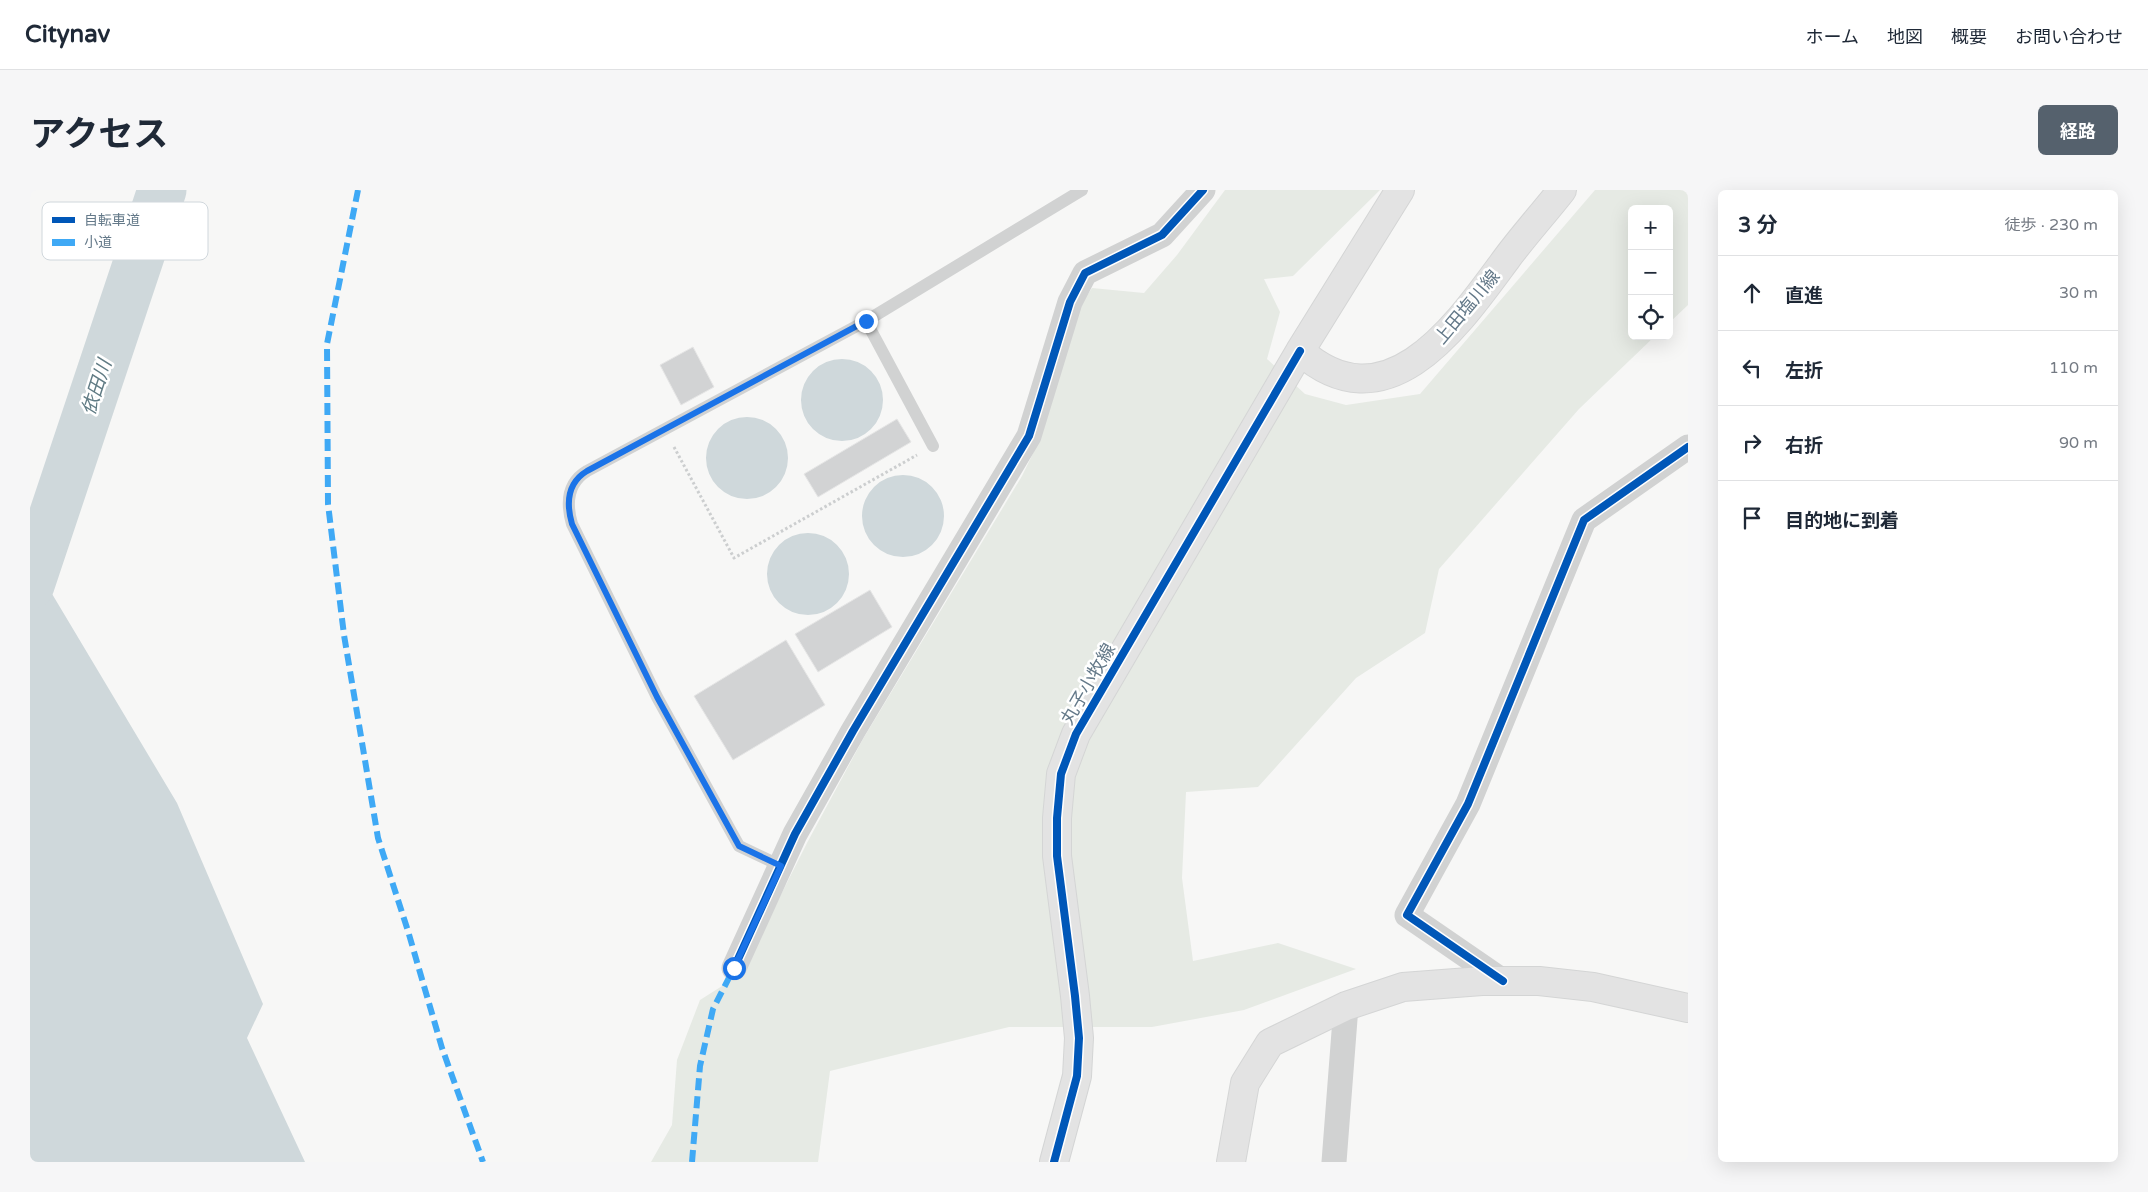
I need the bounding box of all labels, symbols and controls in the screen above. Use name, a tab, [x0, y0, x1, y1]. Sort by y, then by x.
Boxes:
text: Citynav	[25, 20, 110, 49]
text: ホーム	[1806, 26, 1859, 48]
text: 地図	[1887, 26, 1923, 48]
text: 概要	[1951, 26, 1987, 48]
text: お問い合わせ	[2015, 26, 2123, 48]
button: 経路	[2038, 105, 2118, 155]
text: アクセス	[30, 114, 168, 156]
legend	[42, 202, 208, 260]
map controls	[1628, 205, 1673, 340]
button: +	[1628, 205, 1673, 250]
text: 自転車道	[84, 212, 140, 229]
text: 3 分	[1738, 213, 1778, 238]
text: 徒歩 · 230 m	[2005, 215, 2098, 235]
text: 小道	[84, 234, 112, 251]
button: −	[1628, 250, 1673, 295]
street label: 上田塩川線	[1430, 265, 1504, 349]
icon: ahead	[1738, 279, 1766, 307]
text: 30 m	[2059, 283, 2098, 303]
text: 直進	[1785, 285, 1823, 307]
button: locate	[1628, 295, 1673, 340]
route end	[855, 310, 878, 333]
icon: left	[1738, 354, 1766, 382]
water label: 依田川	[78, 355, 117, 418]
text: 110 m	[2049, 358, 2098, 378]
text: 左折	[1785, 360, 1823, 382]
icon: right	[1738, 429, 1766, 457]
text: 90 m	[2059, 433, 2098, 453]
text: 右折	[1785, 435, 1823, 457]
icon: arrive	[1738, 504, 1766, 532]
text: 目的地に到着	[1785, 510, 1899, 532]
street label: 丸子小牧線	[1056, 640, 1120, 728]
route start	[723, 957, 746, 980]

